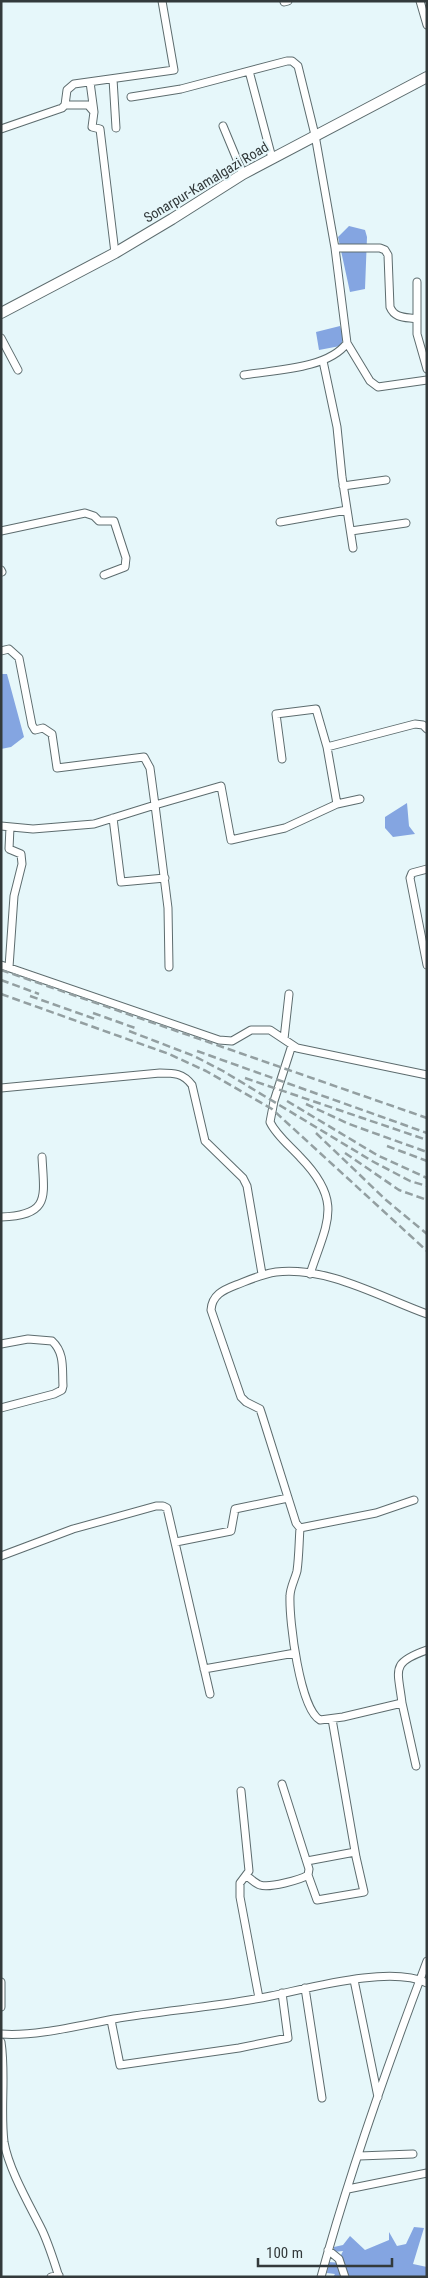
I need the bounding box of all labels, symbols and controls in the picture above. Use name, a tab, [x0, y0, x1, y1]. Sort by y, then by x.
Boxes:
street label: Sonarpur-Kamalgazi Road	[141, 138, 271, 226]
scale bar	[258, 2236, 392, 2268]
text: 100 m	[266, 2244, 303, 2262]

